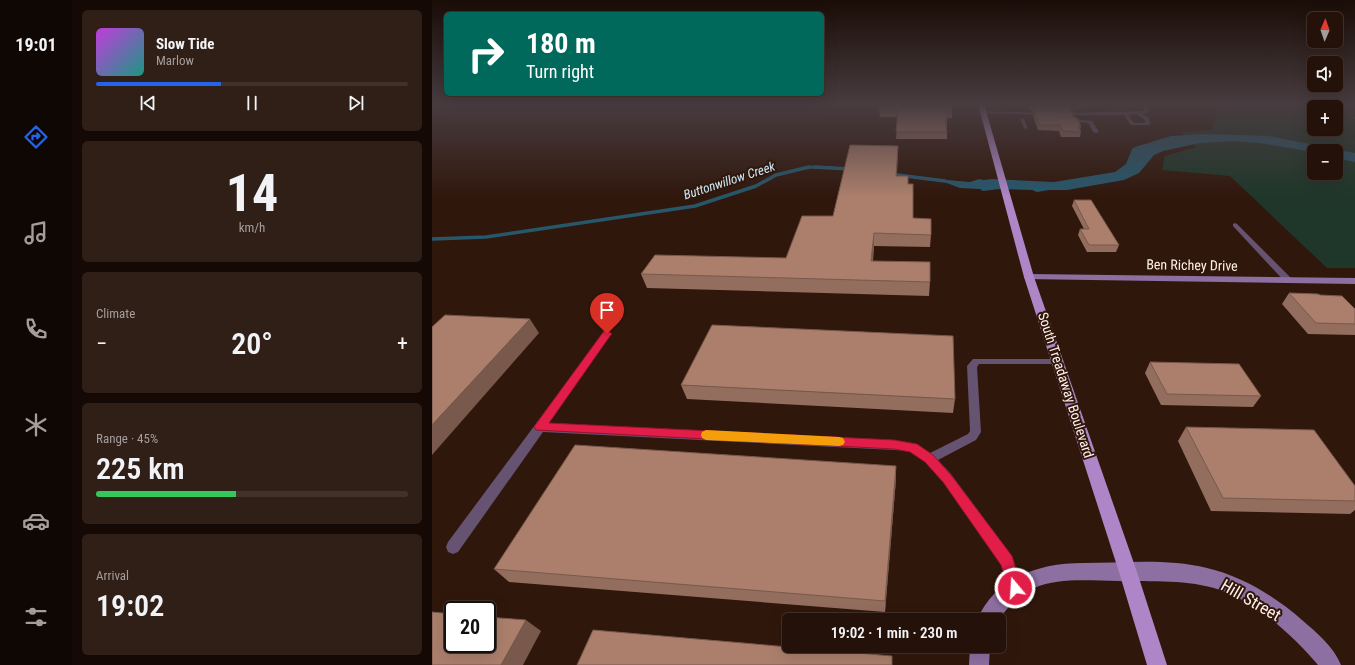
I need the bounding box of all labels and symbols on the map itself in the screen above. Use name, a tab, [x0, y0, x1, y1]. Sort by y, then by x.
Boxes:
north arrow	[1307, 12, 1343, 48]
water label: Buttonwillow Creek	[681, 158, 777, 202]
street label: Ben Richey Drive	[1146, 256, 1238, 274]
pin	[590, 293, 624, 334]
street label: South Treadaway Boulevard	[1035, 310, 1097, 460]
position arrow	[994, 567, 1036, 609]
street label: Hill Street	[1217, 575, 1285, 625]
speed limit sign: 20	[444, 601, 496, 653]

